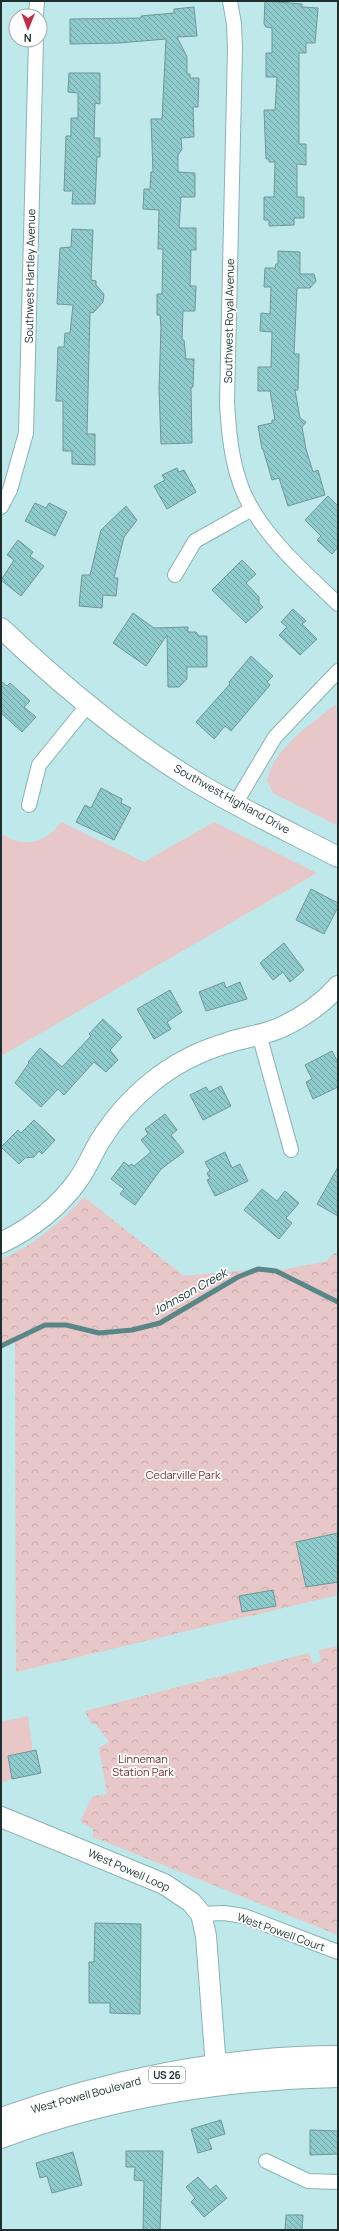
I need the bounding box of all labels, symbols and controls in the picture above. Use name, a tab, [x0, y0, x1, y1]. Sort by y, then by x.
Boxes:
north arrow	[8, 8, 48, 48]
text: N	[24, 31, 32, 46]
street label: Southwest Hartley Avenue	[21, 208, 38, 343]
street label: Southwest Royal Avenue	[220, 258, 237, 384]
street label: Southwest Highland Drive	[172, 760, 293, 837]
water label: Johnson Creek	[150, 1263, 232, 1319]
park label: Cedarville Park	[146, 1467, 221, 1482]
park label: Linneman Station Park	[112, 1751, 174, 1779]
street label: West Powell Loop	[86, 1845, 173, 1895]
street label: West Powell Court	[235, 1909, 327, 1954]
road number: US 26	[149, 2067, 185, 2083]
street label: West Powell Boulevard	[29, 2073, 143, 2116]

